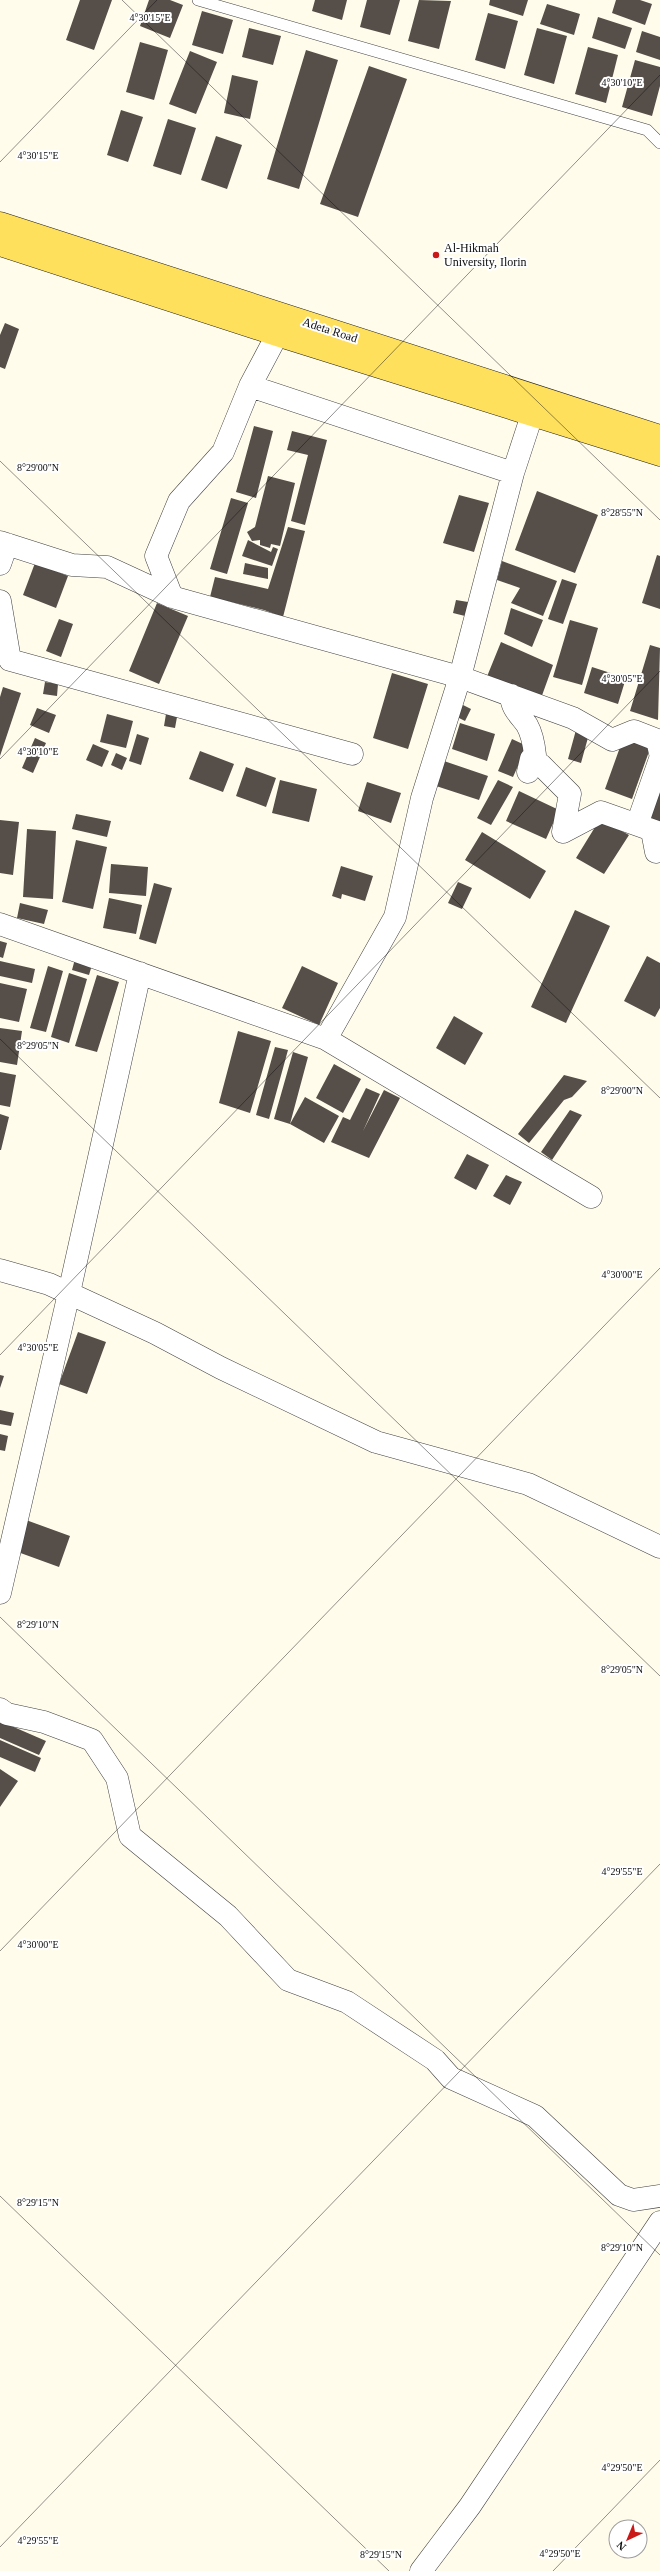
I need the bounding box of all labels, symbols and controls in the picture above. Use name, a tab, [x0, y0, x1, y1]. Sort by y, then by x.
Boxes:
text: 4°30'15"E	[130, 12, 171, 23]
text: 4°30'10"E	[602, 77, 643, 88]
text: 4°30'15"E	[18, 150, 59, 161]
place label: Al-Hikmah University, Ilorin	[444, 241, 527, 269]
marker: Al-Hikmah University, Ilorin	[431, 250, 441, 260]
street label: Adeta Road	[301, 315, 359, 345]
text: 8°29'00"N	[17, 462, 59, 473]
text: 8°28'55"N	[601, 507, 643, 518]
text: 4°30'05"E	[602, 673, 643, 684]
text: 4°30'10"E	[18, 746, 59, 757]
text: 8°29'05"N	[17, 1040, 59, 1051]
text: 8°29'00"N	[601, 1085, 643, 1096]
text: 4°30'00"E	[602, 1269, 643, 1280]
text: 4°30'05"E	[18, 1342, 59, 1353]
text: 8°29'10"N	[17, 1619, 59, 1630]
text: 8°29'05"N	[601, 1664, 643, 1675]
text: 4°29'55"E	[602, 1866, 643, 1877]
text: 4°30'00"E	[18, 1939, 59, 1950]
text: 8°29'15"N	[17, 2197, 59, 2208]
text: 8°29'10"N	[601, 2242, 643, 2253]
text: 4°29'50"E	[602, 2462, 643, 2473]
north arrow	[608, 2519, 648, 2559]
text: 4°29'55"E	[18, 2535, 59, 2546]
text: N	[614, 2539, 628, 2553]
text: 4°29'50"E	[540, 2548, 581, 2559]
text: 8°29'15"N	[360, 2549, 402, 2560]

